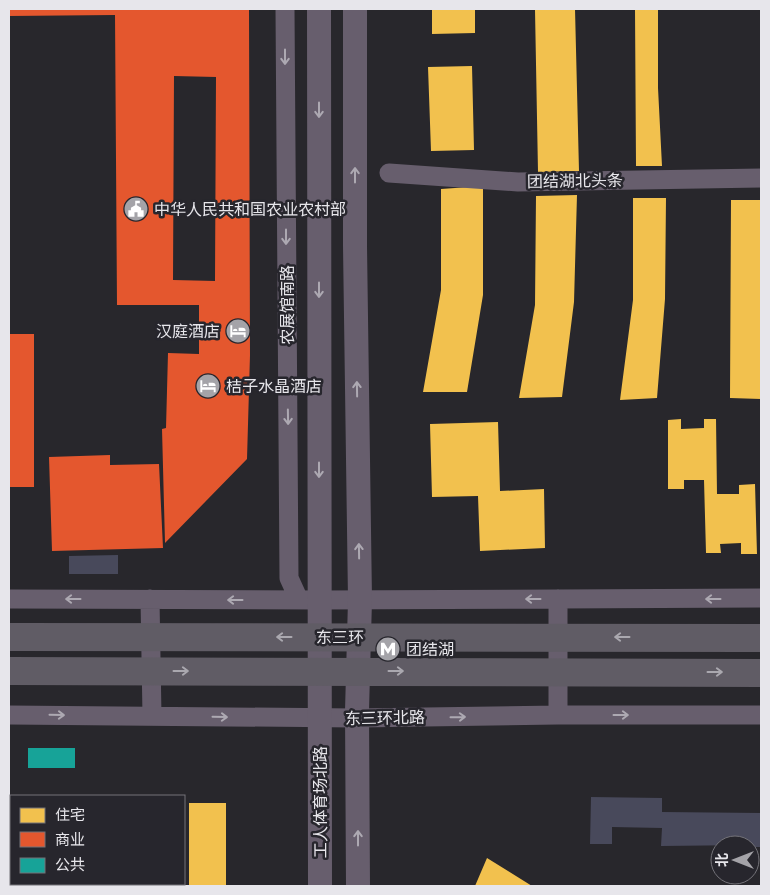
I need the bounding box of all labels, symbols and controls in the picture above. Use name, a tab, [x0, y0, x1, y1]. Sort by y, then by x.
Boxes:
one-way arrow	[280, 49, 290, 65]
one-way arrow	[314, 102, 324, 118]
one-way arrow	[350, 167, 360, 183]
street label: 团结湖北头条	[527, 171, 623, 191]
public building icon: 中华人民共和国农业农村部	[123, 196, 149, 222]
place label: 中华人民共和国农业农村部	[154, 200, 346, 219]
one-way arrow	[281, 229, 291, 245]
street label: 农展馆南路	[278, 265, 297, 345]
one-way arrow	[314, 282, 324, 298]
hotel icon: 汉庭酒店	[225, 318, 251, 344]
place label: 汉庭酒店	[156, 322, 220, 341]
hotel icon: 桔子水晶酒店	[195, 373, 221, 399]
place label: 桔子水晶酒店	[226, 377, 322, 396]
one-way arrow	[352, 381, 362, 397]
one-way arrow	[283, 409, 293, 425]
one-way arrow	[314, 462, 324, 478]
one-way arrow	[354, 543, 364, 560]
one-way arrow	[65, 594, 82, 604]
one-way arrow	[525, 594, 541, 604]
one-way arrow	[705, 594, 721, 604]
one-way arrow	[228, 595, 244, 605]
street label: 东三环	[316, 628, 364, 647]
one-way arrow	[276, 632, 292, 642]
one-way arrow	[614, 632, 630, 642]
metro station icon: 团结湖	[375, 636, 401, 662]
place label: 团结湖	[406, 640, 454, 659]
one-way arrow	[172, 666, 189, 676]
one-way arrow	[388, 666, 404, 676]
one-way arrow	[707, 667, 723, 677]
street label: 东三环北路	[345, 708, 425, 728]
one-way arrow	[49, 710, 65, 720]
one-way arrow	[612, 710, 629, 720]
one-way arrow	[212, 712, 228, 722]
one-way arrow	[450, 712, 466, 722]
street label: 工人体育场北路	[311, 746, 330, 858]
legend	[10, 795, 185, 885]
text: 住宅	[55, 806, 85, 824]
one-way arrow	[353, 830, 363, 846]
text: 商业	[55, 831, 85, 849]
north arrow	[710, 835, 760, 885]
text: 北	[714, 853, 731, 867]
text: 公共	[55, 856, 85, 874]

